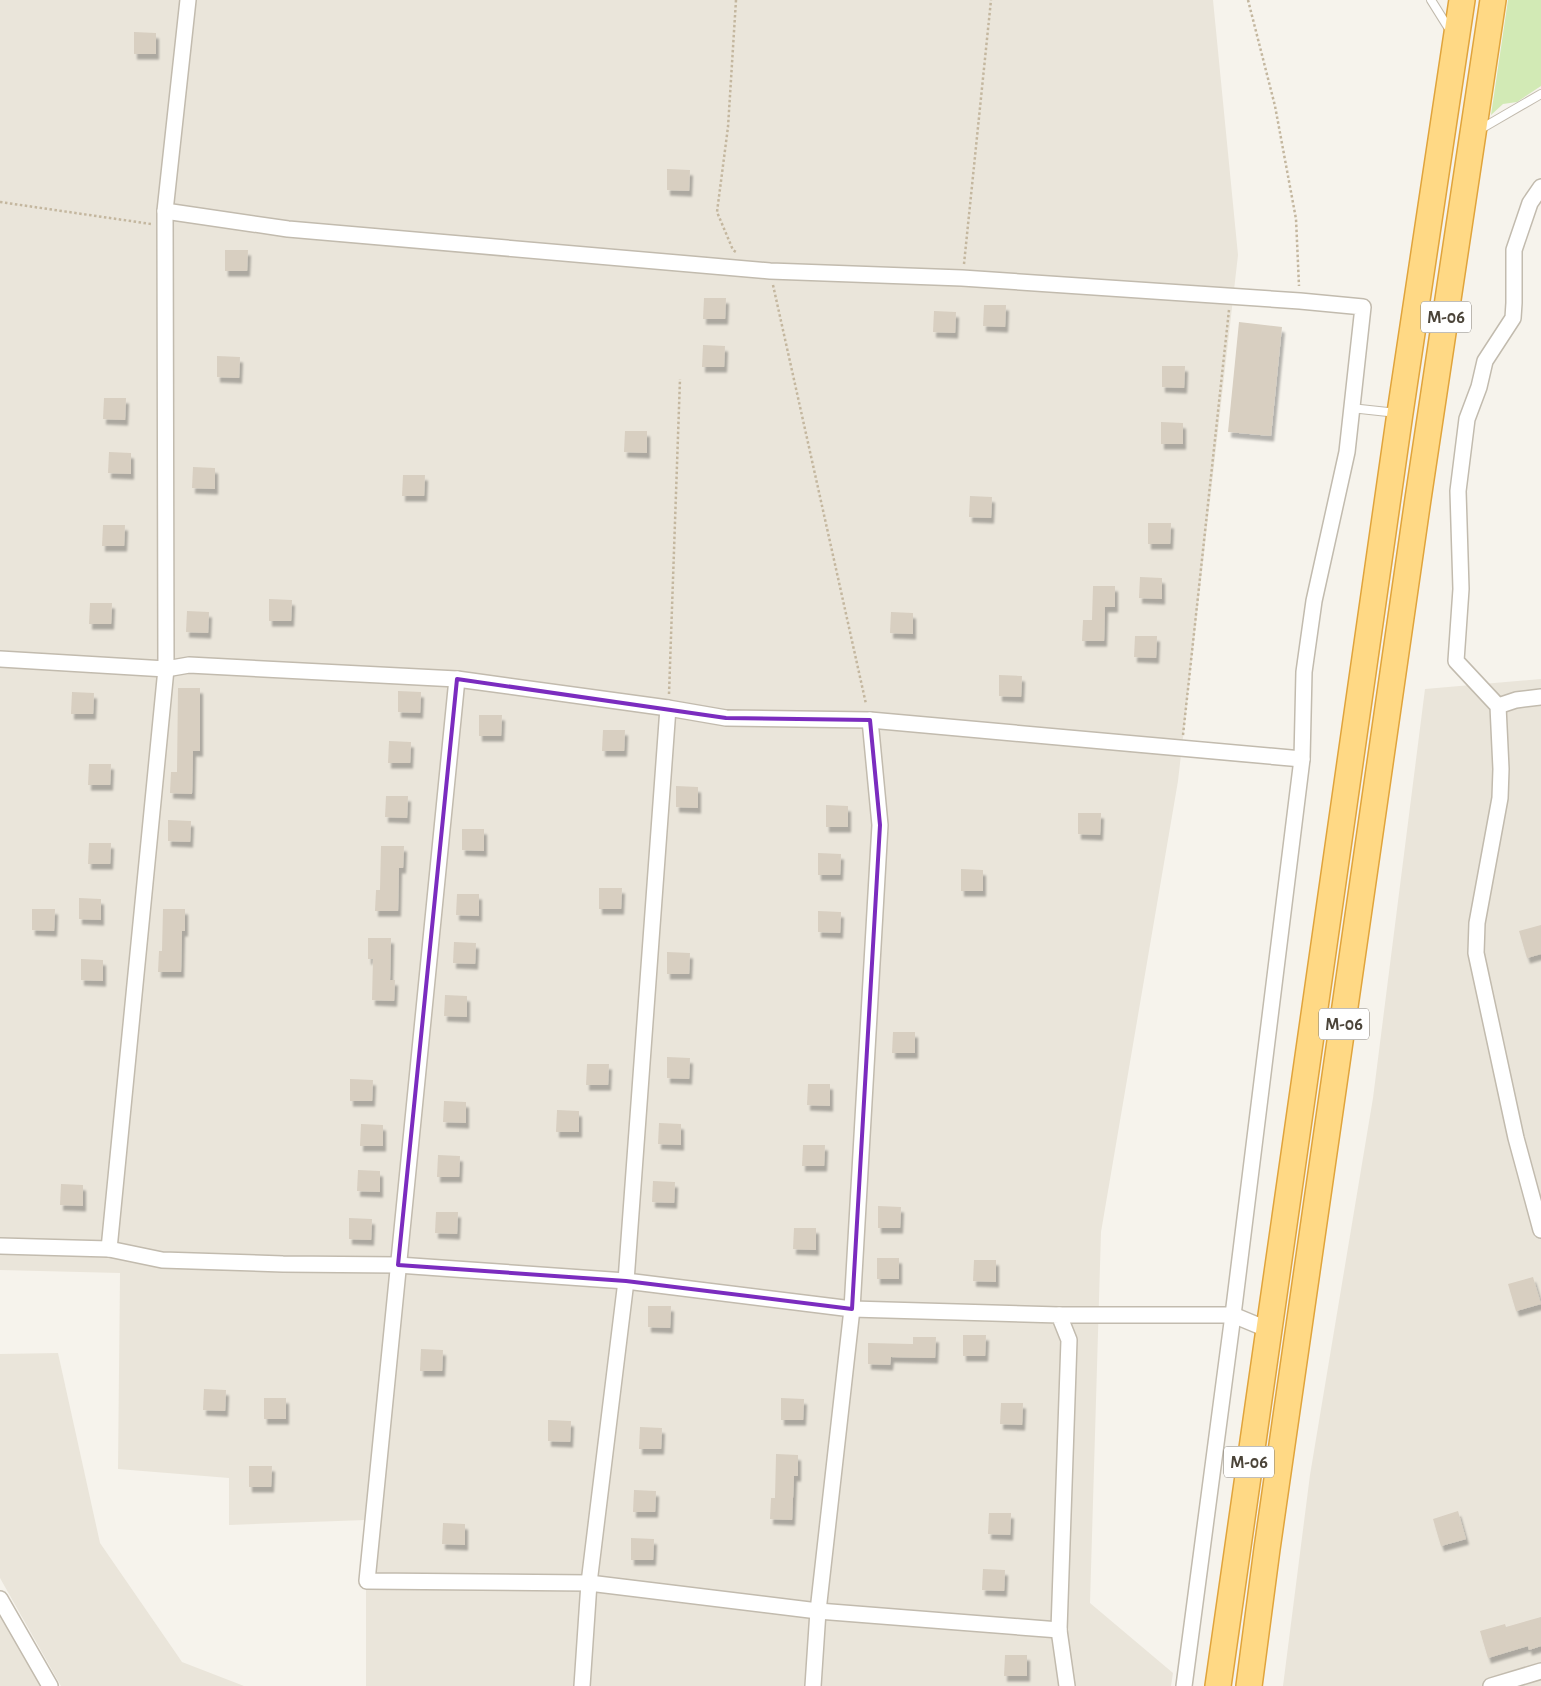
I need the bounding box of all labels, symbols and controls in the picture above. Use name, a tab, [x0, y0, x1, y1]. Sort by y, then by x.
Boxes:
road number: М-06	[1421, 302, 1471, 332]
road number: М-06	[1319, 1009, 1369, 1040]
road number: М-06	[1224, 1446, 1274, 1478]

